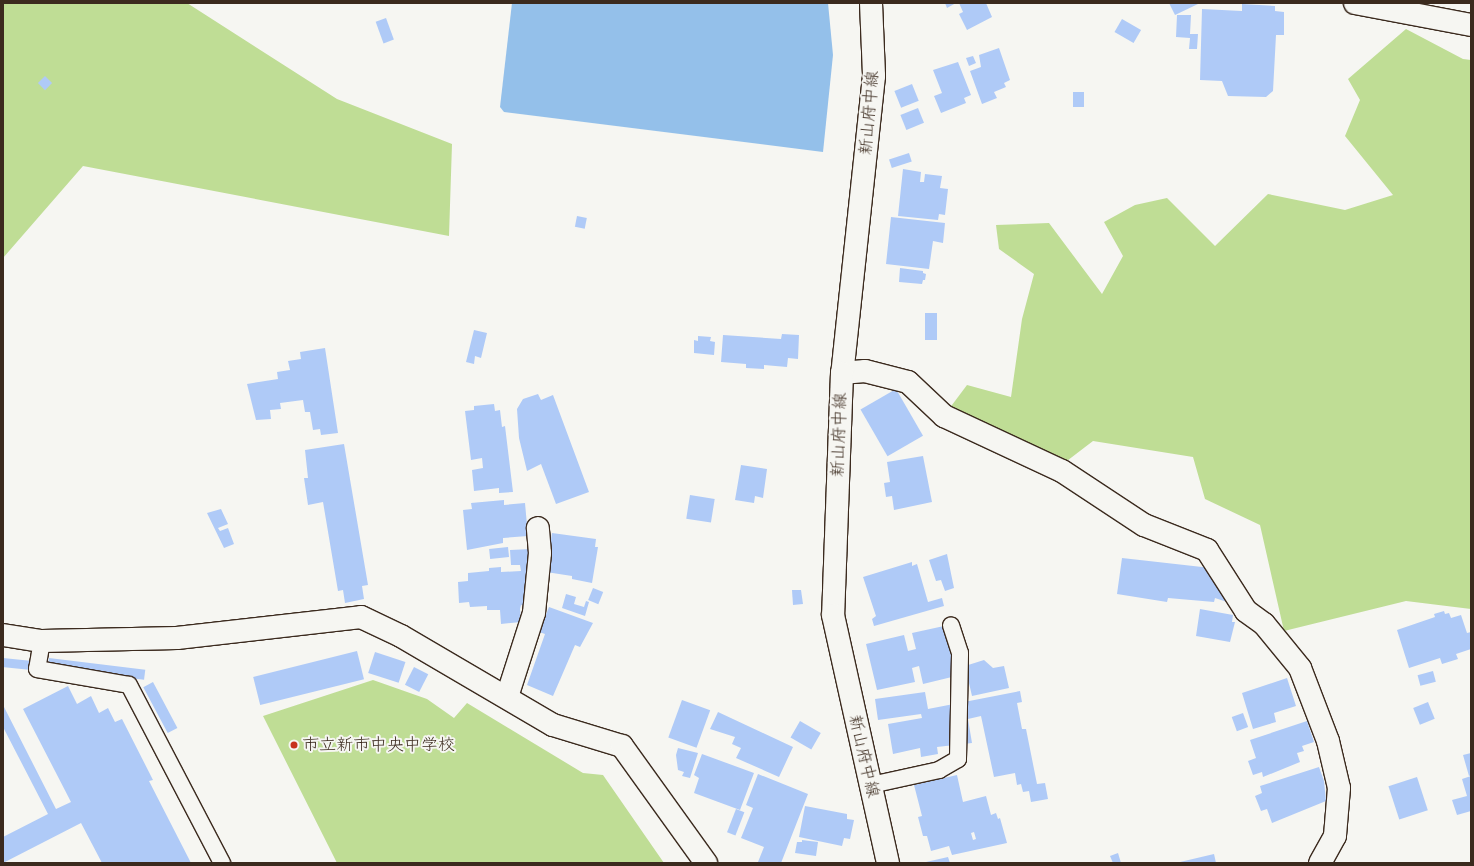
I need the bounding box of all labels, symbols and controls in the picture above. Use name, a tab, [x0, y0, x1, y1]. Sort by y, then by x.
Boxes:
street label: 新山府中線	[855, 70, 883, 156]
street label: 新山府中線	[827, 392, 851, 478]
street label: 新山府中線	[845, 712, 883, 800]
place label: 市立新市中央中学校	[302, 735, 455, 755]
marker: 市立新市中央中学校	[289, 740, 299, 750]

